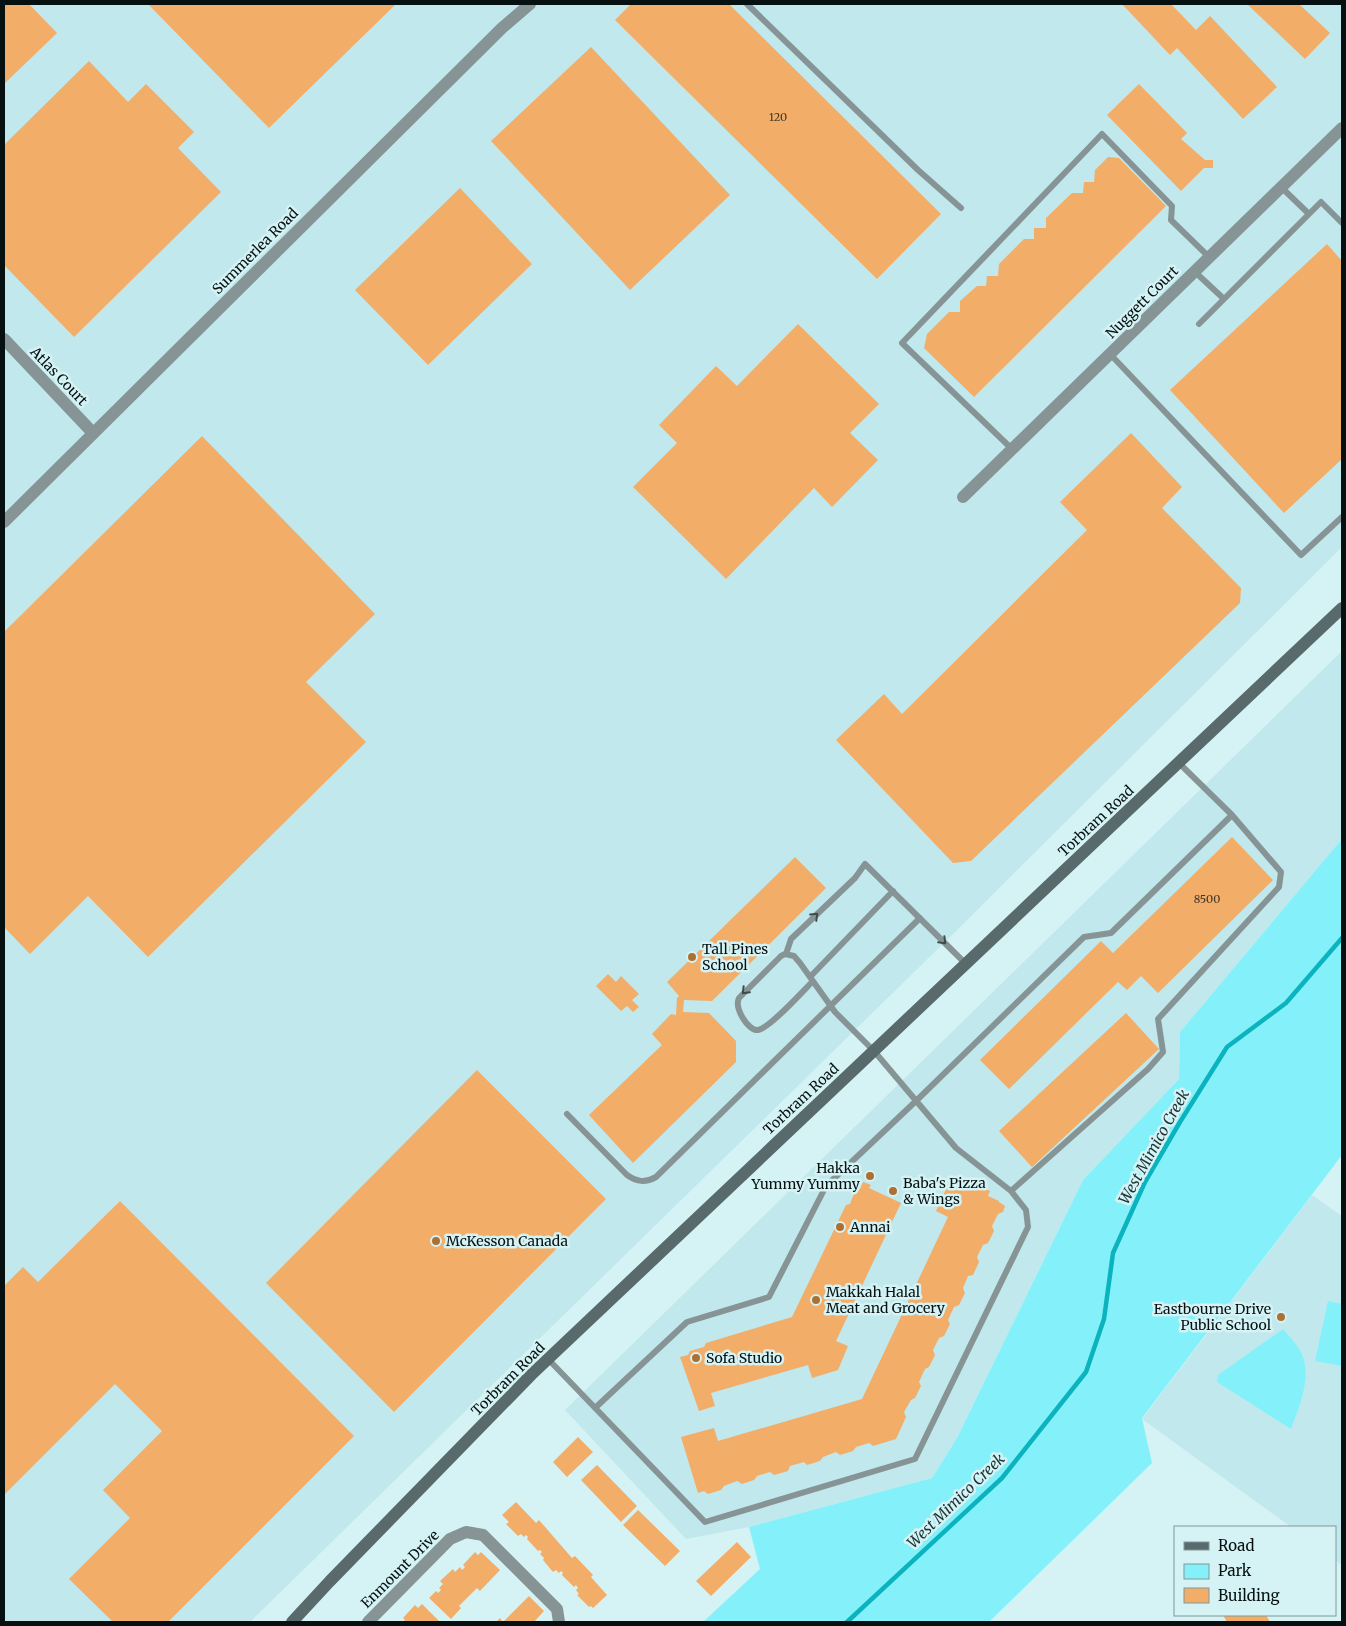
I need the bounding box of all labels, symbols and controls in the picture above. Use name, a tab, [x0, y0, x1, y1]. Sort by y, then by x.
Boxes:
house number: 120	[769, 110, 787, 124]
street label: Summerlea Road	[208, 204, 302, 298]
street label: Nuggett Court	[1102, 262, 1182, 342]
street label: Atlas Court	[26, 342, 92, 410]
street label: Torbram Road	[1055, 781, 1138, 861]
house number: 8500	[1194, 892, 1220, 906]
one-way arrow	[809, 913, 818, 922]
one-way arrow	[937, 935, 946, 944]
place label: Tall Pines School	[702, 940, 768, 974]
marker: Tall Pines School	[686, 951, 698, 963]
one-way arrow	[742, 986, 751, 995]
street label: Torbram Road	[760, 1059, 843, 1139]
water label: West Mimico Creek	[1114, 1085, 1193, 1208]
place label: Hakka Yummy Yummy	[751, 1159, 861, 1193]
marker: Hakka Yummy Yummy	[864, 1170, 876, 1182]
place label: Baba's Pizza & Wings	[903, 1174, 986, 1208]
marker: Baba's Pizza & Wings	[887, 1185, 899, 1197]
place label: Annai	[849, 1218, 891, 1236]
marker: Annai	[834, 1221, 846, 1233]
place label: McKesson Canada	[446, 1232, 568, 1250]
marker: McKesson Canada	[430, 1235, 442, 1247]
place label: Makkah Halal Meat and Grocery	[826, 1283, 946, 1317]
marker: Makkah Halal Meat and Grocery	[810, 1294, 822, 1306]
place label: Eastbourne Drive Public School	[1154, 1300, 1272, 1334]
marker: Eastbourne Drive Public School	[1275, 1311, 1287, 1323]
street label: Torbram Road	[467, 1338, 549, 1420]
place label: Sofa Studio	[706, 1349, 782, 1367]
marker: Sofa Studio	[690, 1352, 702, 1364]
water label: West Mimico Creek	[903, 1449, 1009, 1552]
street label: Enmount Drive	[357, 1526, 443, 1612]
legend	[1174, 1526, 1336, 1616]
text: Road	[1218, 1536, 1254, 1555]
text: Park	[1218, 1561, 1252, 1580]
text: Building	[1218, 1586, 1280, 1605]

